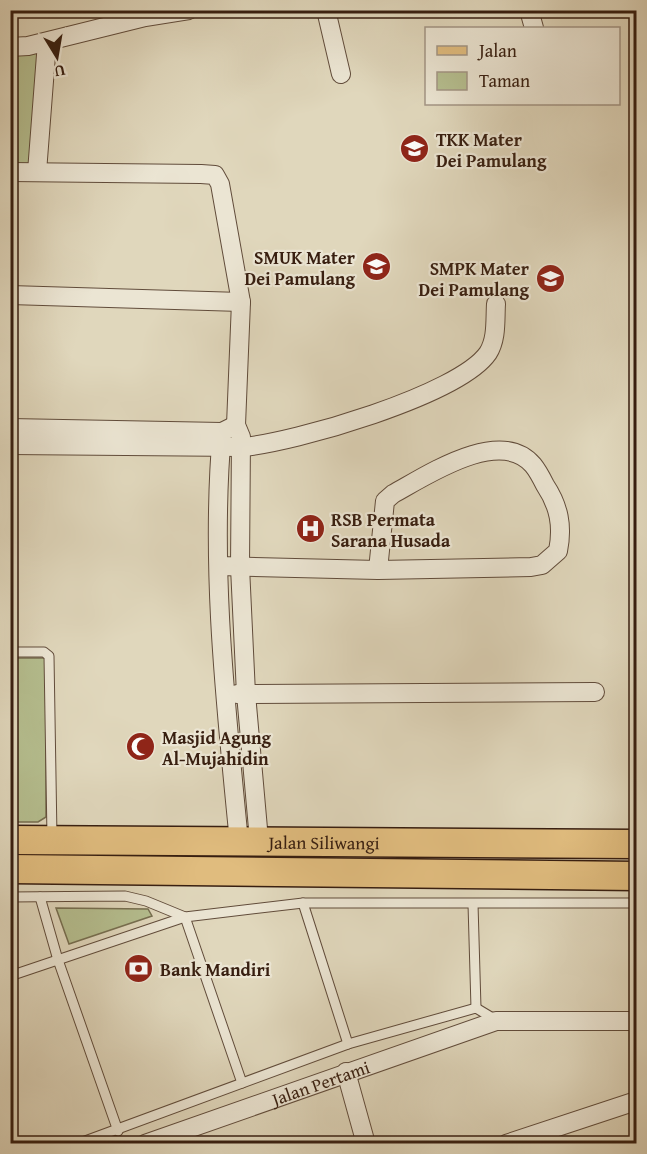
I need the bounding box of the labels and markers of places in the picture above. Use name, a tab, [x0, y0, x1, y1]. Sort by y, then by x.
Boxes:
place label: TKK Mater Dei Pamulang	[436, 126, 547, 174]
school or university icon: TKK Mater Dei Pamulang	[399, 133, 431, 165]
place label: SMUK Mater Dei Pamulang	[245, 244, 356, 292]
school or university icon: SMUK Mater Dei Pamulang	[360, 251, 392, 283]
place label: SMPK Mater Dei Pamulang	[419, 255, 530, 303]
school or university icon: SMPK Mater Dei Pamulang	[534, 262, 566, 294]
place label: RSB Permata Sarana Husada	[331, 506, 451, 554]
hospital icon: RSB Permata Sarana Husada	[294, 513, 326, 545]
place label: Masjid Agung Al-Mujahidin	[162, 724, 272, 772]
mosque icon: Masjid Agung Al-Mujahidin	[125, 731, 157, 763]
bank icon: Bank Mandiri	[123, 953, 155, 985]
place label: Bank Mandiri	[160, 956, 271, 983]

